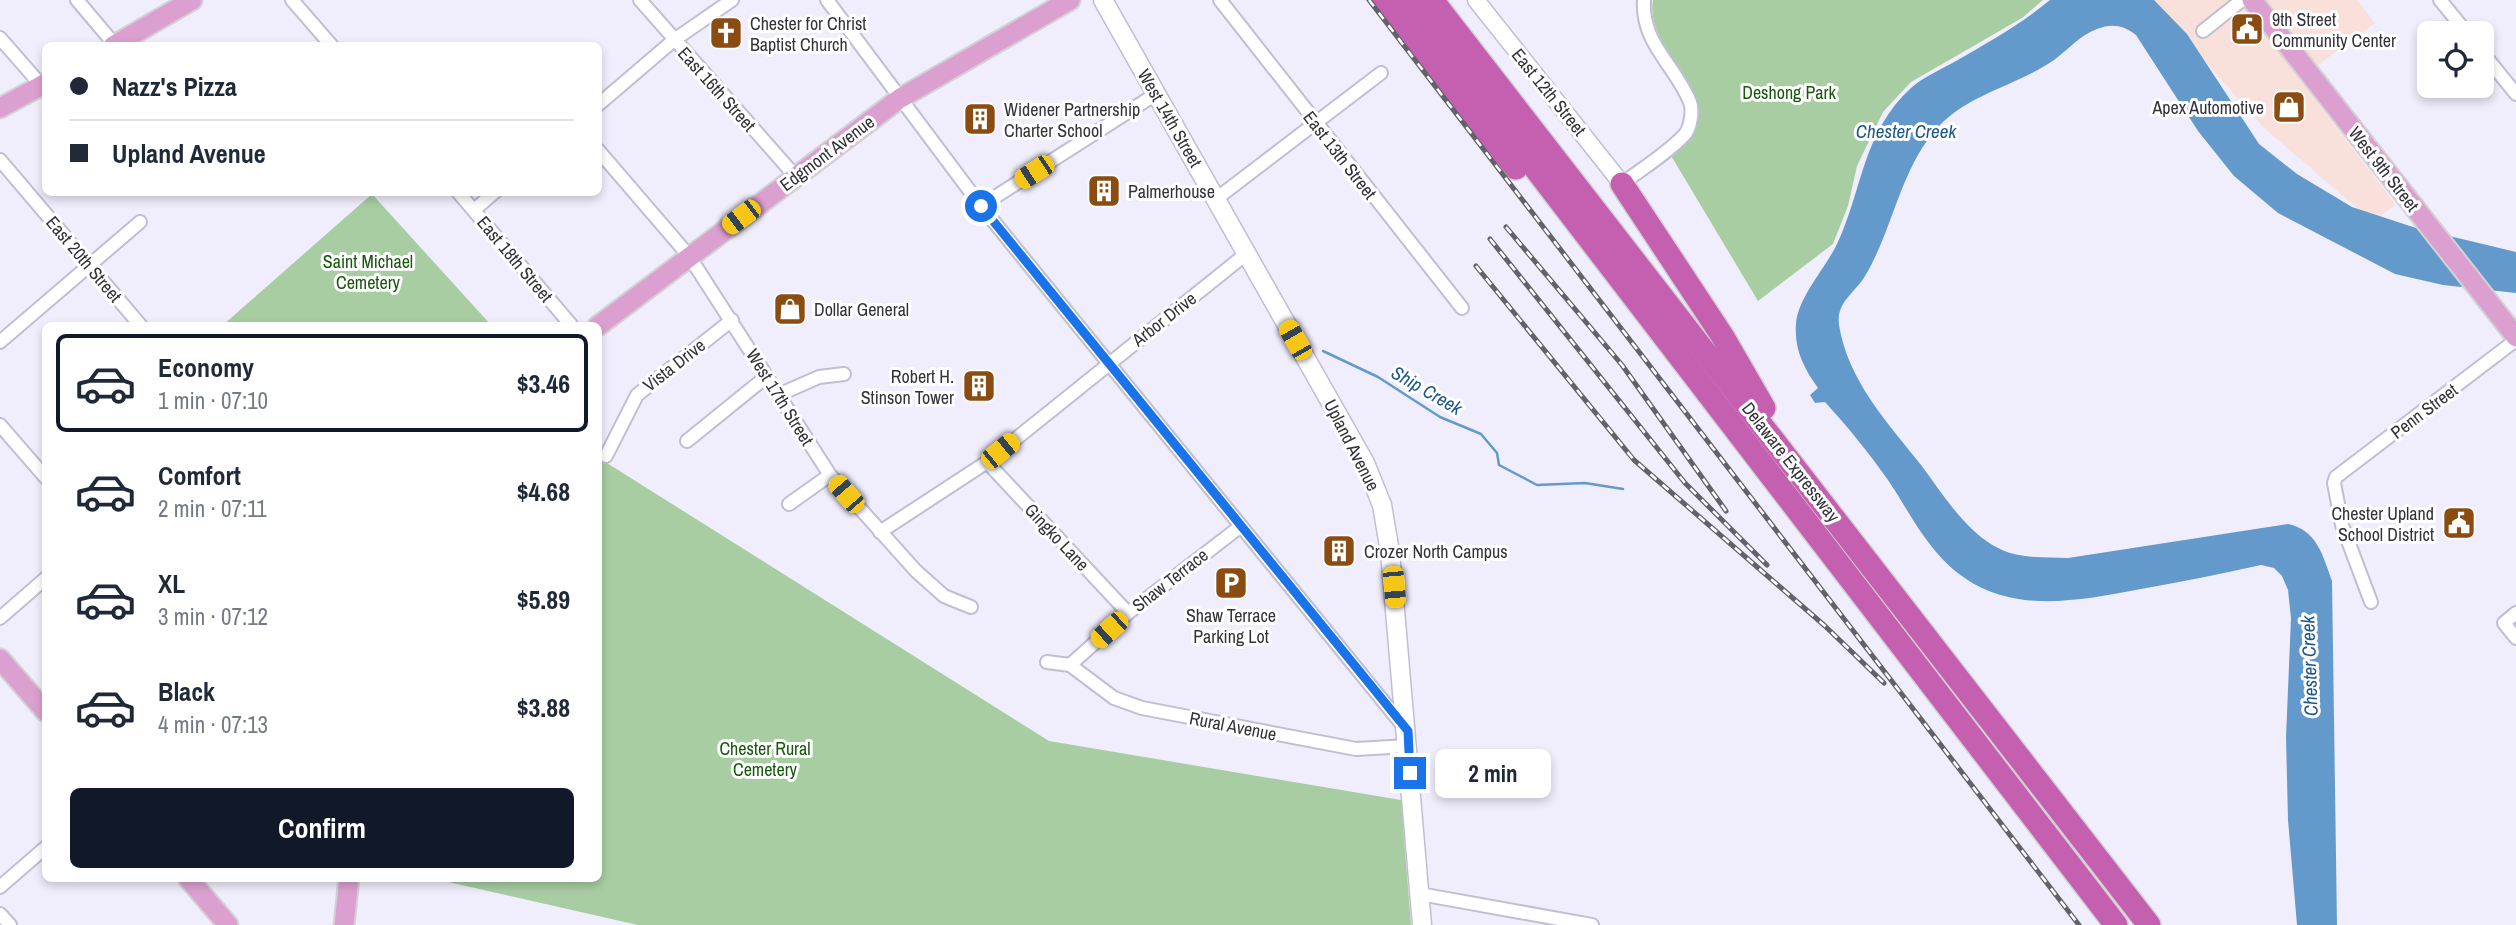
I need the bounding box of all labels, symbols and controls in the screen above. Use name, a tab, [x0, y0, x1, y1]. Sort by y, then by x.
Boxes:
place label: 9th Street Community Center	[2272, 7, 2396, 53]
public building icon: 9th Street Community Center	[2228, 10, 2266, 48]
place label: Chester for Christ Baptist Church	[750, 11, 866, 57]
church icon: Chester for Christ Baptist Church	[707, 14, 745, 52]
map controls	[2417, 21, 2494, 98]
button: locate	[2417, 21, 2494, 98]
street label: East 16th Street	[672, 41, 762, 137]
street label: East 12th Street	[1506, 43, 1592, 141]
street label: West 14th Street	[1132, 64, 1208, 172]
text: Nazz's Pizza	[112, 69, 237, 104]
park label: Deshong Park	[1742, 80, 1836, 105]
shop icon: Apex Automotive	[2270, 88, 2308, 126]
place label: Apex Automotive	[2151, 95, 2264, 120]
place label: Widener Partnership Charter School	[1004, 97, 1140, 143]
building icon: Widener Partnership Charter School	[961, 100, 999, 138]
street label: East 13th Street	[1298, 106, 1382, 204]
street label: Edgmont Avenue	[775, 109, 879, 197]
water label: Chester Creek	[1856, 118, 1957, 144]
street label: West 9th Street	[2343, 121, 2425, 217]
text: Upland Avenue	[112, 136, 266, 171]
car	[1011, 152, 1058, 192]
building icon: Palmerhouse	[1085, 172, 1123, 210]
place label: Palmerhouse	[1128, 179, 1215, 204]
route start	[965, 190, 997, 222]
car	[718, 196, 765, 238]
street label: East 20th Street	[40, 210, 128, 308]
street label: East 18th Street	[471, 210, 559, 308]
park label: Saint Michael Cemetery	[323, 249, 413, 295]
street label: Arbor Drive	[1126, 286, 1201, 353]
shop icon: Dollar General	[771, 290, 809, 328]
place label: Dollar General	[814, 297, 909, 322]
car	[1276, 317, 1315, 363]
street label: Vista Drive	[638, 333, 710, 397]
street label: West 17th Street	[740, 344, 820, 450]
text: Economy	[158, 350, 254, 385]
icon: car	[74, 352, 137, 415]
water label: Ship Creek	[1387, 359, 1468, 421]
place label: Robert H. Stinson Tower	[861, 364, 954, 410]
text: $3.46	[517, 366, 570, 401]
building icon: Robert H. Stinson Tower	[960, 367, 998, 405]
street label: Penn Street	[2385, 378, 2463, 444]
text: 1 min · 07:10	[158, 385, 268, 416]
street label: Upland Avenue	[1318, 395, 1386, 495]
street label: Delaware Expressway	[1736, 397, 1846, 528]
car	[978, 430, 1023, 472]
text: Comfort	[158, 458, 241, 493]
icon: car	[74, 460, 137, 523]
car	[825, 471, 868, 517]
text: $4.68	[517, 474, 570, 509]
text: 2 min · 07:11	[158, 493, 267, 524]
street label: Gingko Lane	[1019, 498, 1095, 576]
place label: Chester Upland School District	[2331, 501, 2434, 547]
public building icon: Chester Upland School District	[2440, 504, 2478, 542]
building icon: Crozer North Campus	[1320, 532, 1358, 570]
place label: Crozer North Campus	[1364, 539, 1508, 564]
street label: Shaw Terrace	[1127, 542, 1213, 618]
parking icon: Shaw Terrace Parking Lot	[1212, 564, 1250, 602]
car	[1382, 565, 1407, 609]
text: XL	[158, 566, 185, 601]
icon: car	[74, 568, 137, 631]
text: $5.89	[517, 582, 570, 617]
text: 3 min · 07:12	[158, 601, 268, 632]
place label: Shaw Terrace Parking Lot	[1186, 603, 1276, 649]
car	[1087, 608, 1132, 652]
water label: Chester Creek	[2294, 614, 2324, 717]
text: Black	[158, 674, 215, 709]
icon: car	[74, 676, 137, 739]
text: $3.88	[517, 690, 570, 725]
street label: Rural Avenue	[1187, 705, 1279, 747]
text: 4 min · 07:13	[158, 709, 268, 740]
park label: Chester Rural Cemetery	[719, 736, 811, 782]
callout: 2 min	[1434, 748, 1550, 798]
route end	[1394, 757, 1426, 789]
text: 2 min	[1468, 758, 1518, 789]
button: Confirm	[70, 788, 574, 868]

